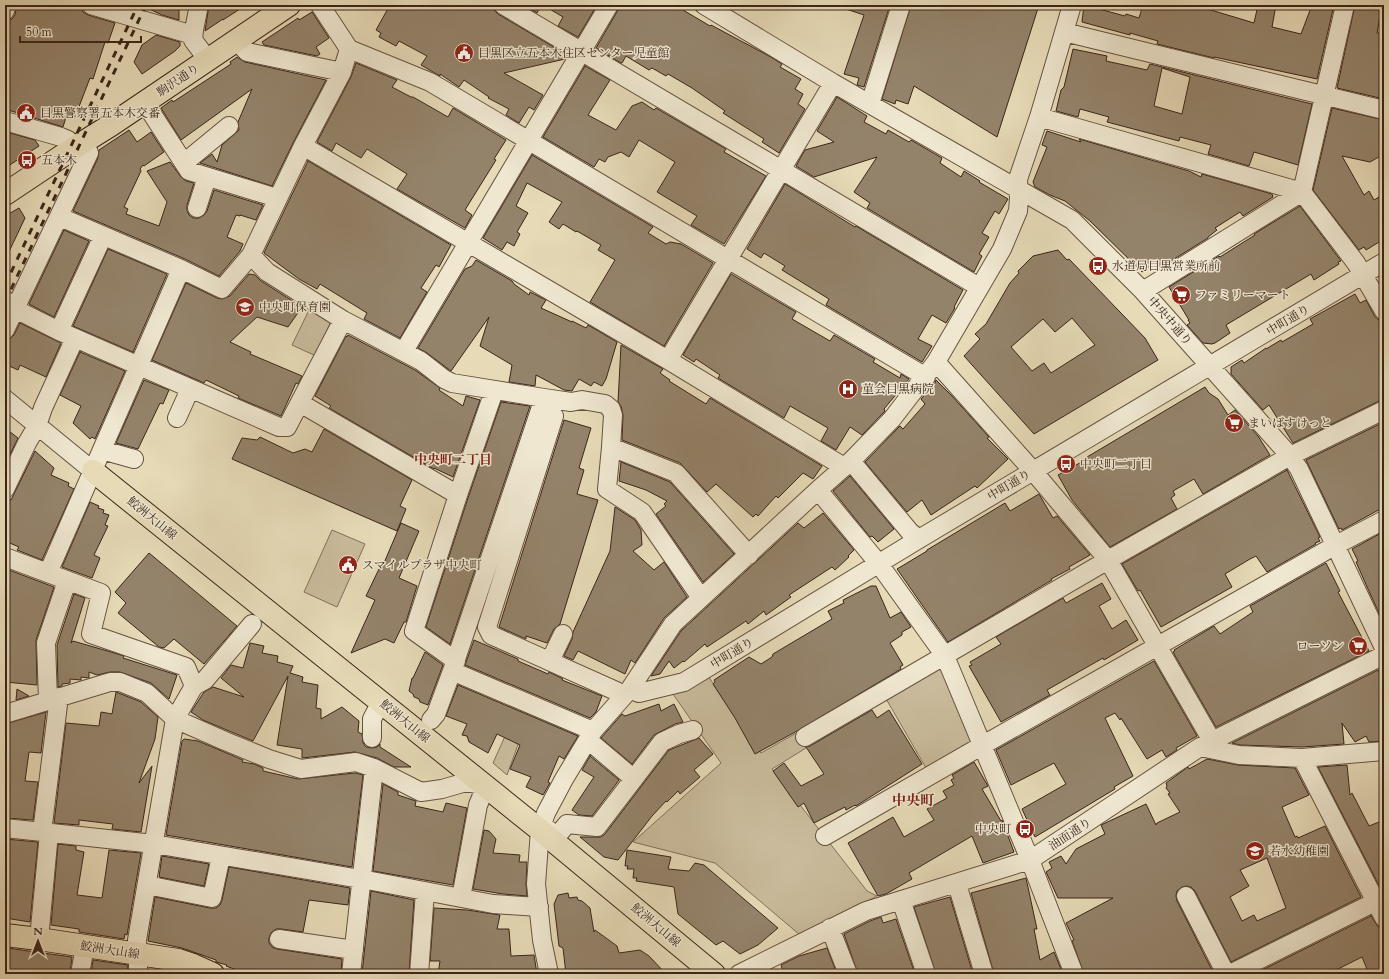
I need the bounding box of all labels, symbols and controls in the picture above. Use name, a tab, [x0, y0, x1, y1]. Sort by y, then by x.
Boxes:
scale bar	[20, 18, 141, 44]
text: 50 m	[26, 24, 53, 40]
public building icon: 目黒区立五本木住区センター児童館	[453, 42, 475, 64]
place label: 目黒区立五本木住区センター児童館	[478, 45, 670, 61]
street label: 駒沢通り	[154, 60, 202, 100]
public building icon: 目黒警察署五本木交番	[15, 102, 37, 124]
place label: 目黒警察署五本木交番	[40, 105, 160, 121]
bus stop icon: 五本木	[16, 149, 38, 171]
place label: 五本木	[41, 152, 77, 168]
bus stop icon: 水道局目黒営業所前	[1087, 255, 1109, 277]
place label: 水道局目黒営業所前	[1112, 258, 1220, 274]
supermarket icon: ファミリーマート	[1170, 284, 1192, 306]
place label: ファミリーマート	[1195, 287, 1291, 303]
street label: 中央中通り	[1144, 293, 1196, 349]
school or university icon: 中央町保育園	[234, 296, 256, 318]
place label: 中央町保育園	[259, 299, 331, 315]
street label: 中町通り	[1263, 301, 1313, 339]
hospital icon: 菫会目黒病院	[837, 378, 859, 400]
place label: 菫会目黒病院	[862, 381, 934, 397]
supermarket icon: まいばすけっと	[1223, 412, 1245, 434]
place label: まいばすけっと	[1248, 415, 1332, 431]
district label: 中央町二丁目	[414, 451, 492, 469]
bus stop icon: 中央町二丁目	[1055, 453, 1077, 475]
place label: 中央町二丁目	[1080, 456, 1152, 472]
street label: 中町通り	[984, 466, 1034, 504]
street label: 鮫洲大山線	[124, 493, 180, 543]
public building icon: スマイルプラザ中央町	[337, 554, 359, 576]
place label: スマイルプラザ中央町	[362, 557, 482, 573]
street label: 中町通り	[707, 634, 757, 672]
supermarket icon: ローソン	[1347, 635, 1369, 657]
place label: ローソン	[1296, 638, 1344, 654]
street label: 鮫洲大山線	[377, 696, 433, 746]
district label: 中央町	[892, 791, 935, 810]
street label: 油面通り	[1046, 814, 1094, 854]
bus stop icon: 中央町	[1014, 818, 1036, 840]
place label: 中央町	[975, 821, 1011, 837]
school or university icon: 若水幼稚園	[1244, 840, 1266, 862]
place label: 若水幼稚園	[1269, 843, 1329, 859]
street label: 鮫洲大山線	[628, 900, 684, 950]
north arrow	[18, 921, 58, 961]
text: N	[33, 924, 43, 939]
street label: 鮫洲大山線	[79, 937, 141, 963]

